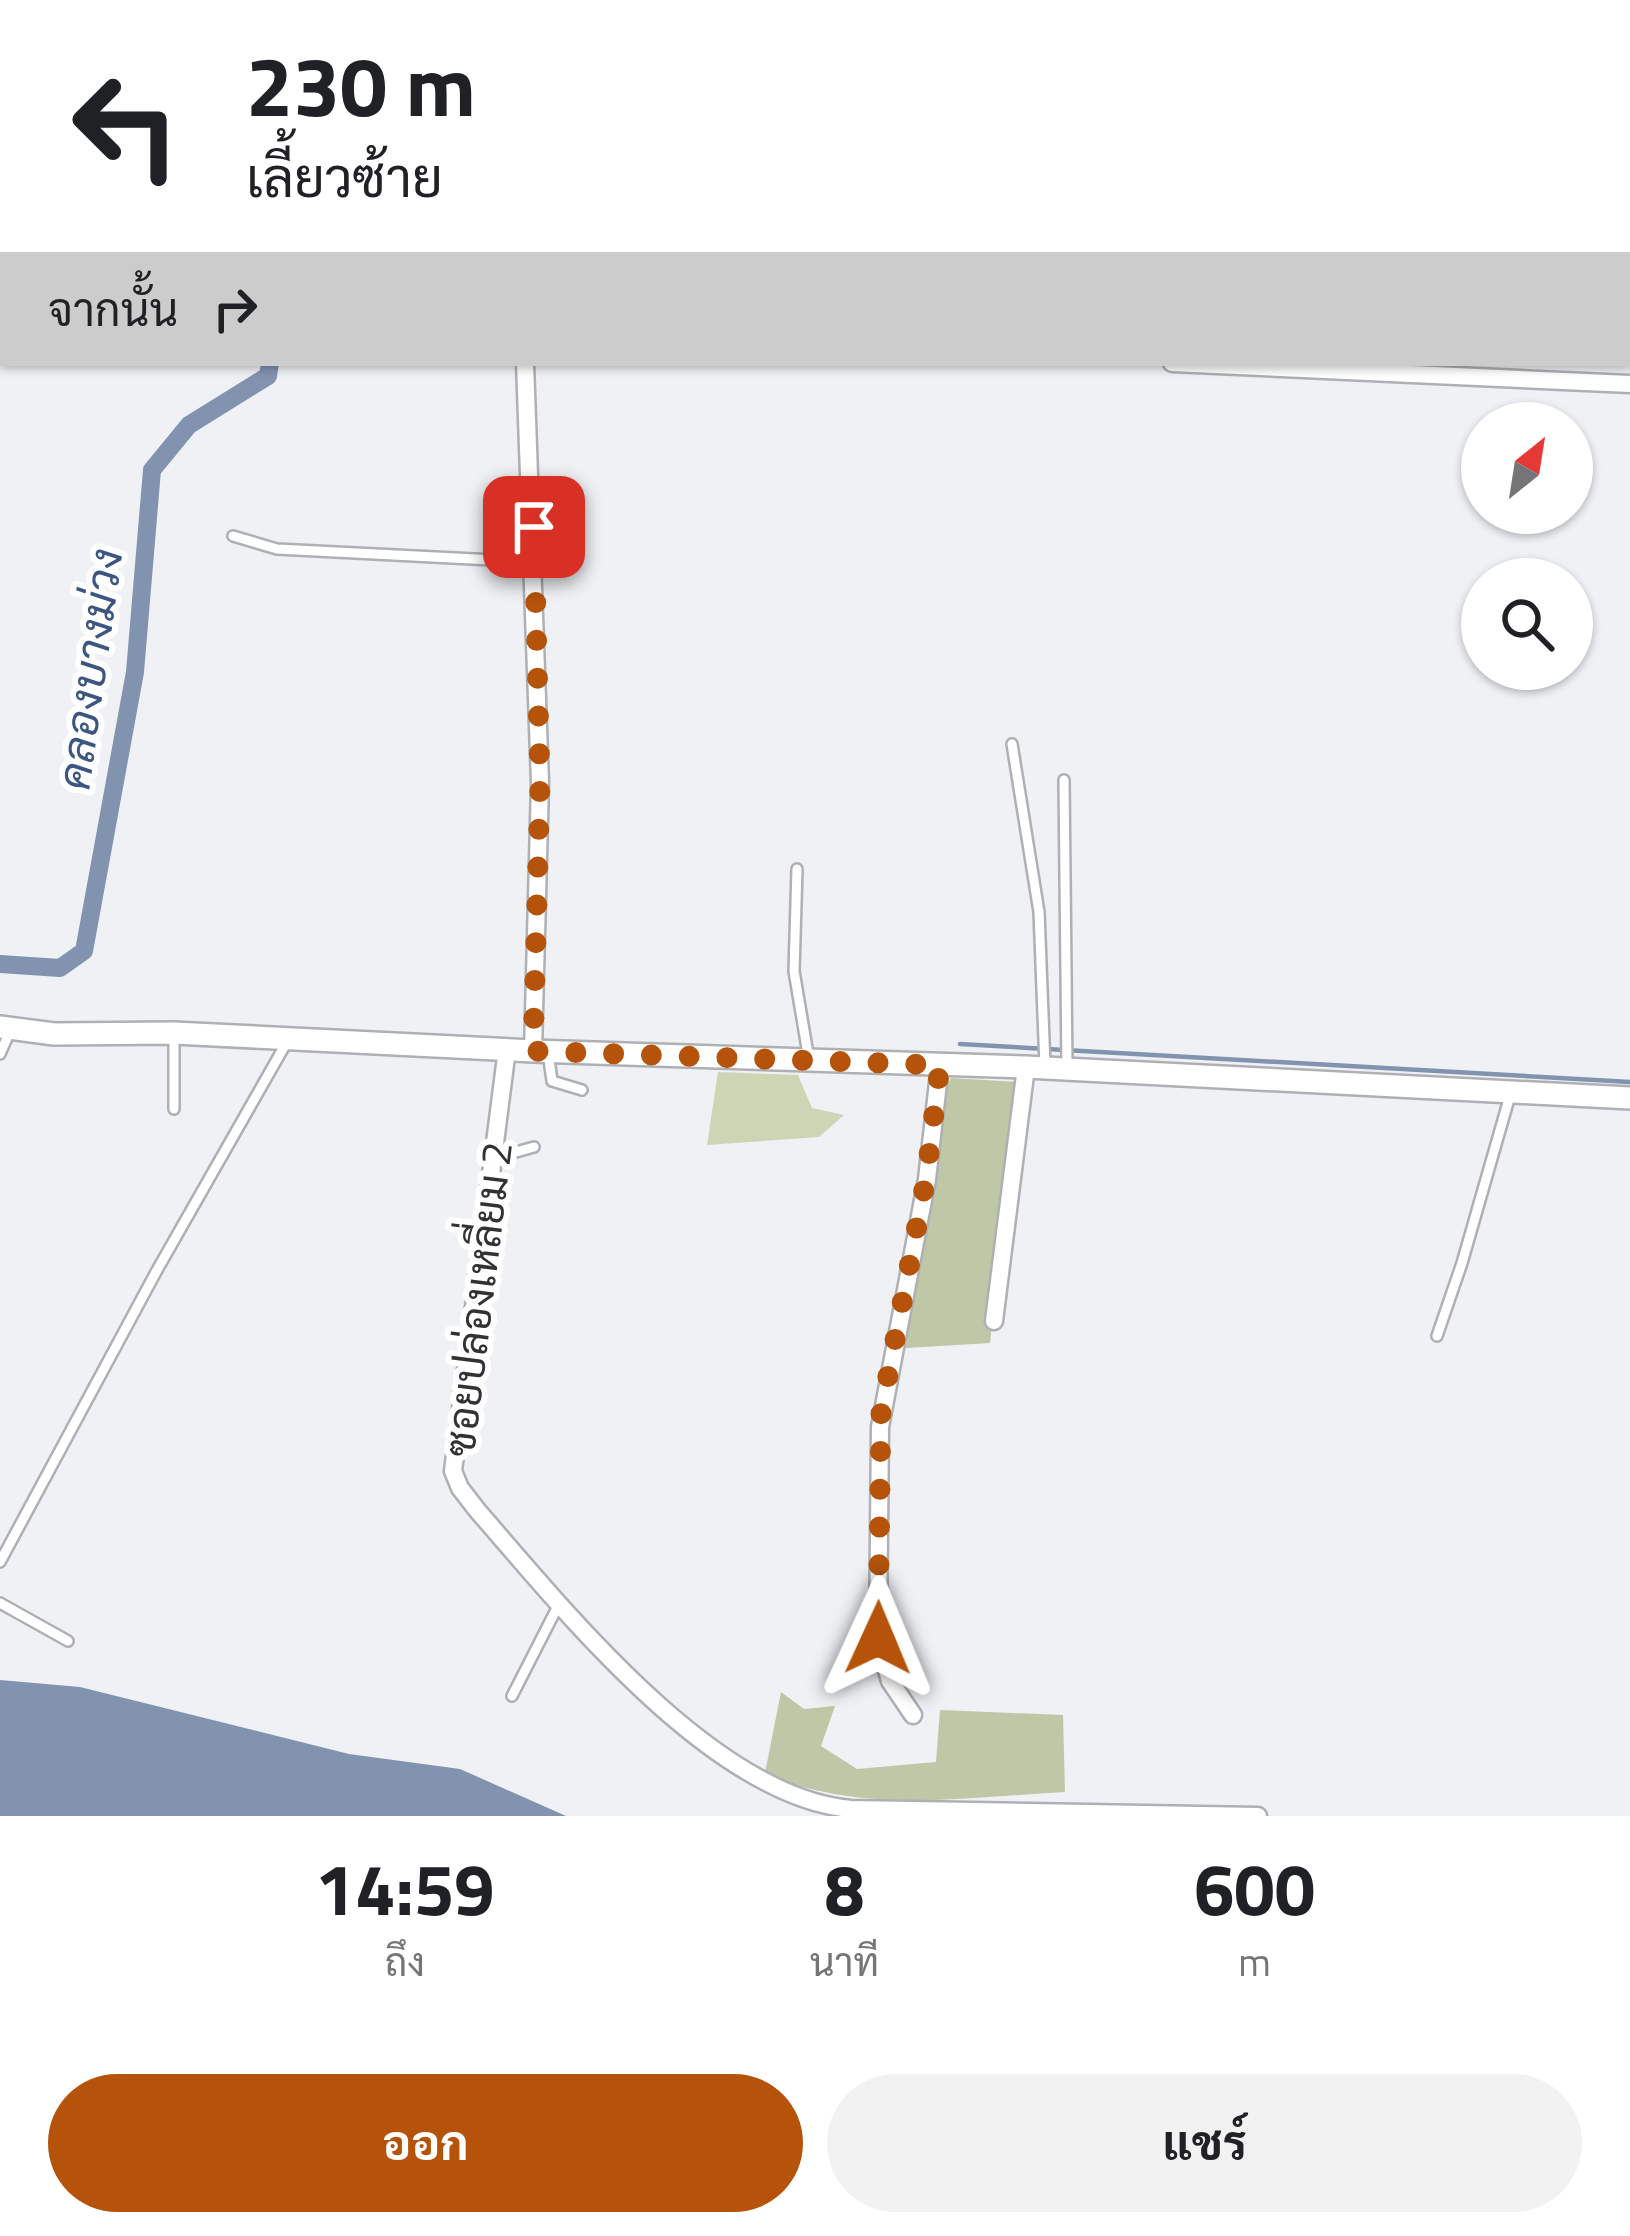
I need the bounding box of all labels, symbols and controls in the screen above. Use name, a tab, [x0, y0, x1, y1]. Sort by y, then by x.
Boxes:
text: 230 m	[246, 21, 476, 149]
icon: left	[48, 48, 204, 204]
text: เลี้ยวซ้าย	[246, 136, 443, 218]
text: จากนั้น	[48, 275, 178, 343]
icon: right	[202, 276, 268, 342]
north arrow	[1461, 402, 1593, 534]
map controls	[1461, 402, 1593, 690]
pin	[483, 476, 585, 578]
icon: arrive	[501, 494, 567, 560]
water label: คลองบางม่วง	[38, 544, 140, 794]
button: search	[1461, 558, 1593, 690]
street label: ซอยปล่องเหลี่ยม 2	[422, 1137, 528, 1460]
position arrow	[815, 1575, 941, 1701]
text: 14:59	[315, 1833, 495, 1943]
text: 8	[824, 1833, 865, 1943]
text: 600	[1194, 1833, 1315, 1943]
text: ถึง	[385, 1932, 425, 1991]
text: นาที	[810, 1932, 879, 1991]
text: m	[1238, 1932, 1271, 1991]
button: ออก	[48, 2074, 803, 2212]
button: แชร์	[827, 2074, 1582, 2212]

